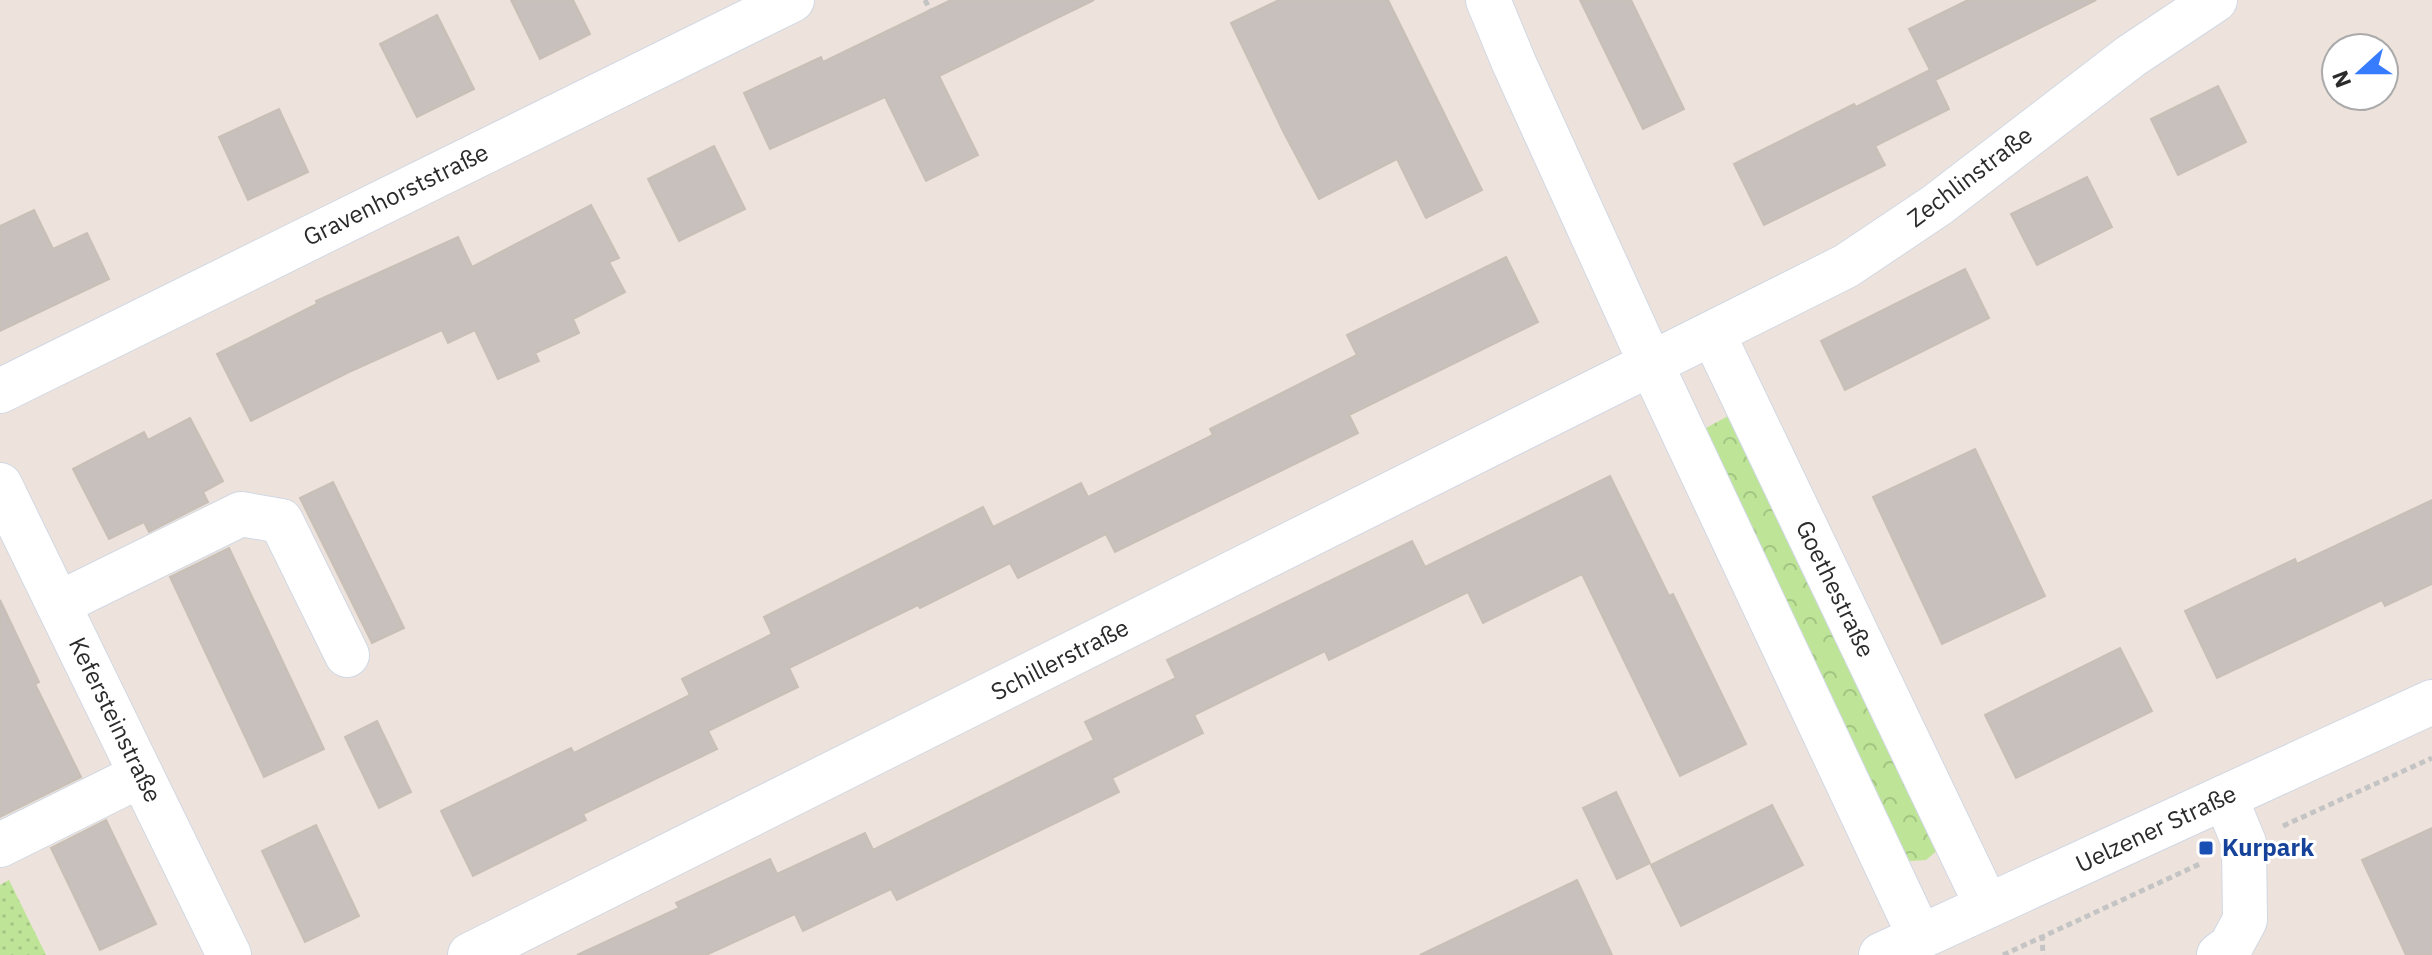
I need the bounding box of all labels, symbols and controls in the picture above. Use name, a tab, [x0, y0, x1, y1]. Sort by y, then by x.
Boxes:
north arrow	[2320, 32, 2400, 112]
text: N	[2324, 67, 2357, 92]
street label: Zechlinstraße	[1900, 119, 2038, 234]
street label: Gravenhorststraße	[298, 135, 493, 253]
street label: Goethestraße	[1789, 515, 1883, 662]
street label: Schillerstraße	[985, 611, 1134, 708]
street label: Kefersteinstraße	[62, 632, 170, 808]
street label: Uelzener Straße	[2070, 777, 2241, 879]
place label: Kurpark	[2222, 831, 2314, 863]
marker: Kurpark	[2197, 839, 2215, 857]

